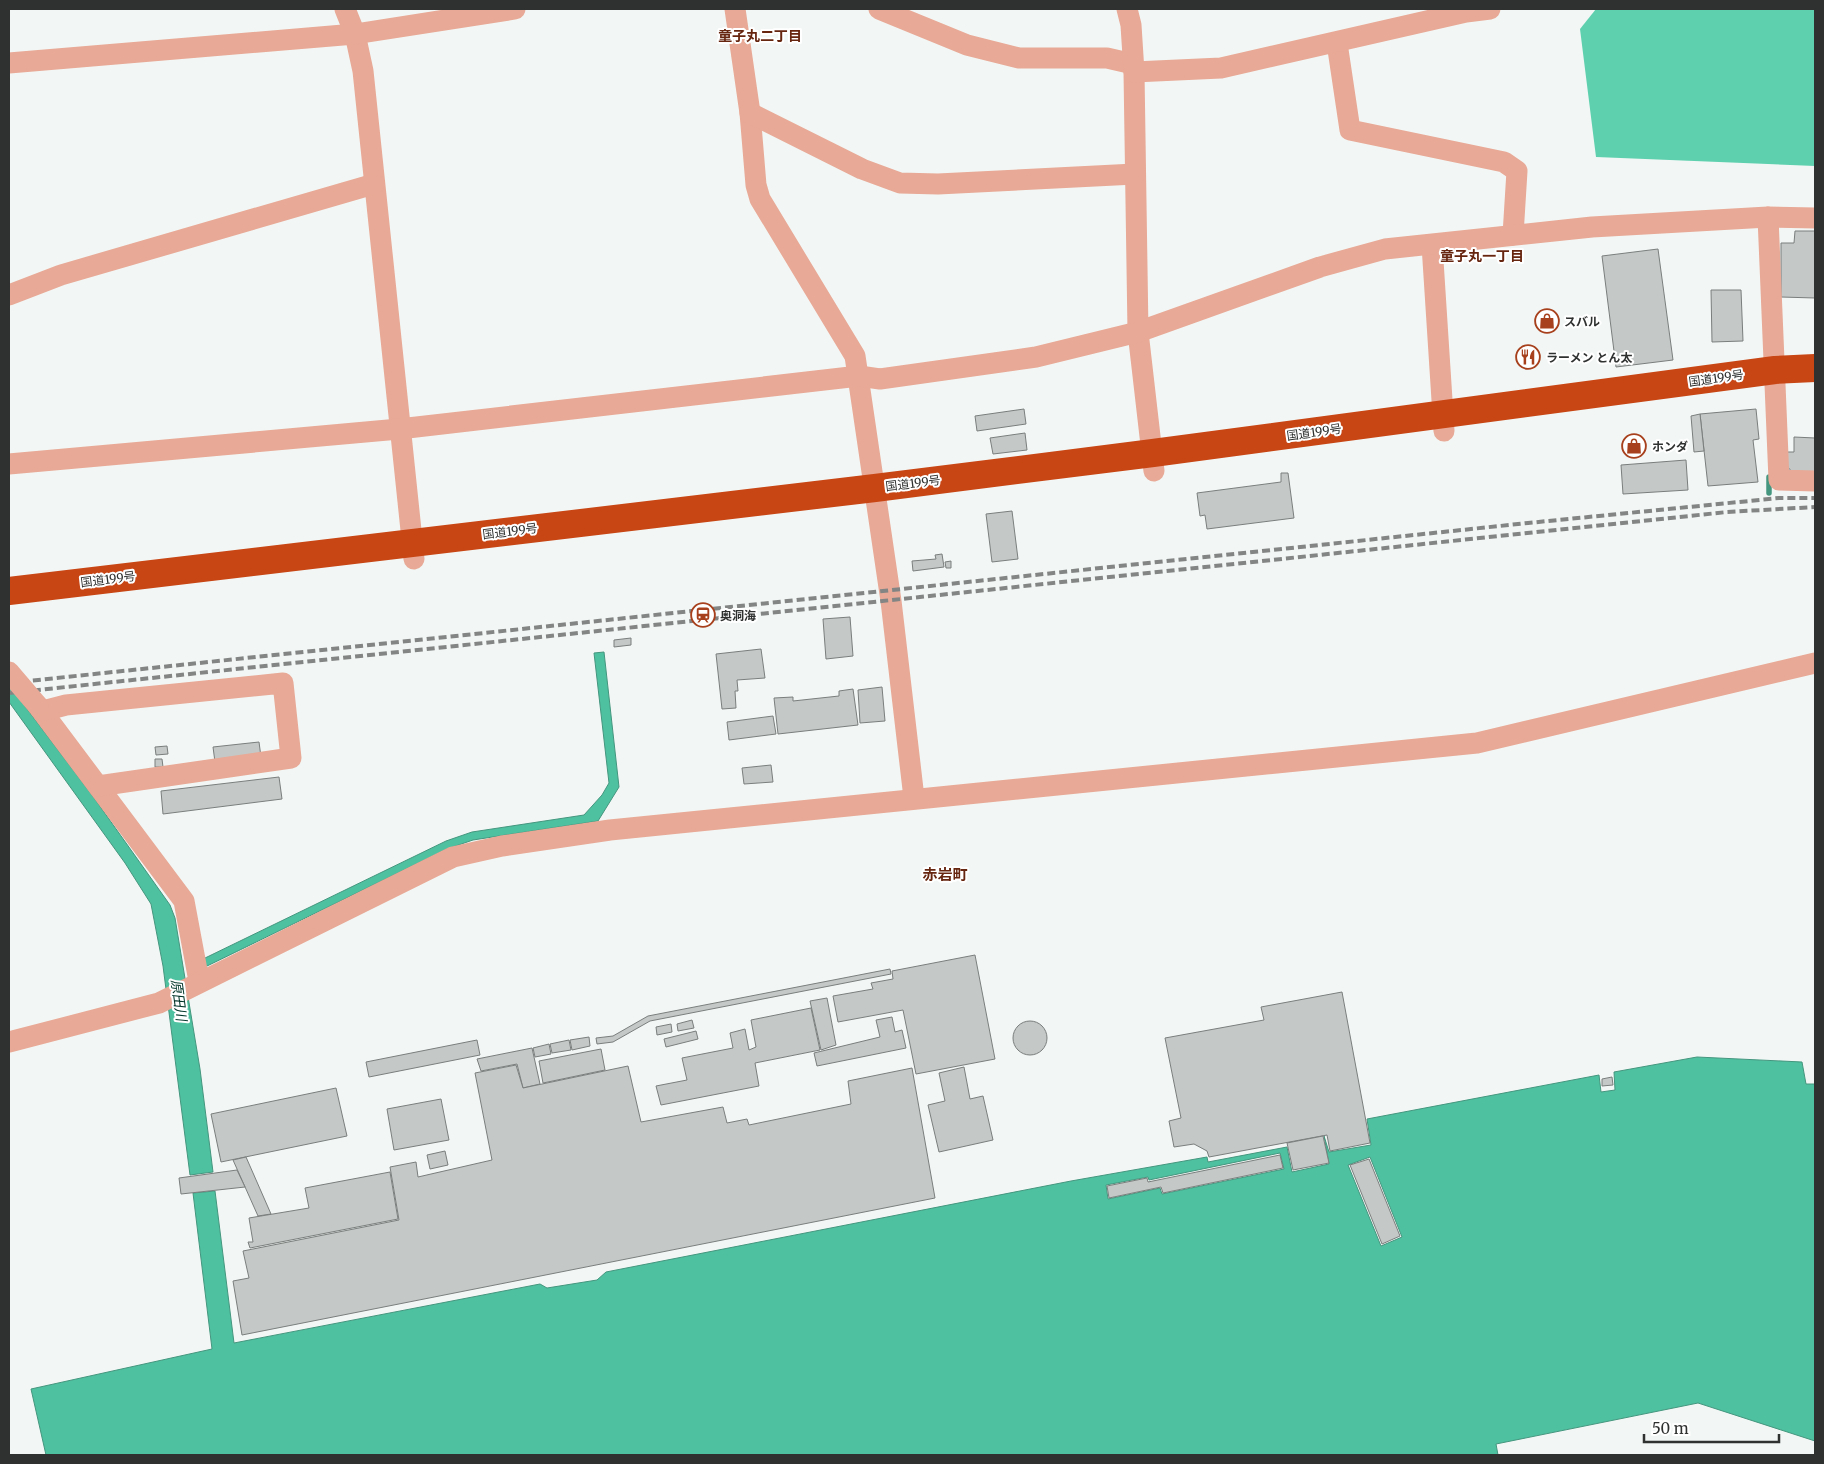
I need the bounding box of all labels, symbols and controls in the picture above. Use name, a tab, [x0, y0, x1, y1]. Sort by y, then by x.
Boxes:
district label: 童子丸二丁目	[718, 27, 802, 45]
district label: 童子丸一丁目	[1440, 247, 1524, 265]
shop icon: スバル	[1534, 308, 1560, 334]
place label: スバル	[1564, 314, 1600, 329]
restaurant icon: ラーメン とん太	[1515, 344, 1541, 370]
place label: ラーメン とん太	[1546, 350, 1632, 365]
street label: 国道199号	[1688, 367, 1744, 389]
street label: 国道199号	[1286, 421, 1342, 443]
shop icon: ホンダ	[1621, 433, 1647, 459]
place label: ホンダ	[1652, 439, 1688, 454]
street label: 国道199号	[885, 472, 941, 494]
street label: 国道199号	[482, 520, 538, 542]
street label: 国道199号	[80, 568, 136, 590]
station icon: 奥洞海	[690, 602, 716, 628]
place label: 奥洞海	[720, 608, 756, 623]
district label: 赤岩町	[922, 865, 968, 884]
water label: 原田川	[167, 978, 191, 1024]
scale bar	[1644, 1412, 1779, 1444]
text: 50 m	[1652, 1419, 1689, 1438]

